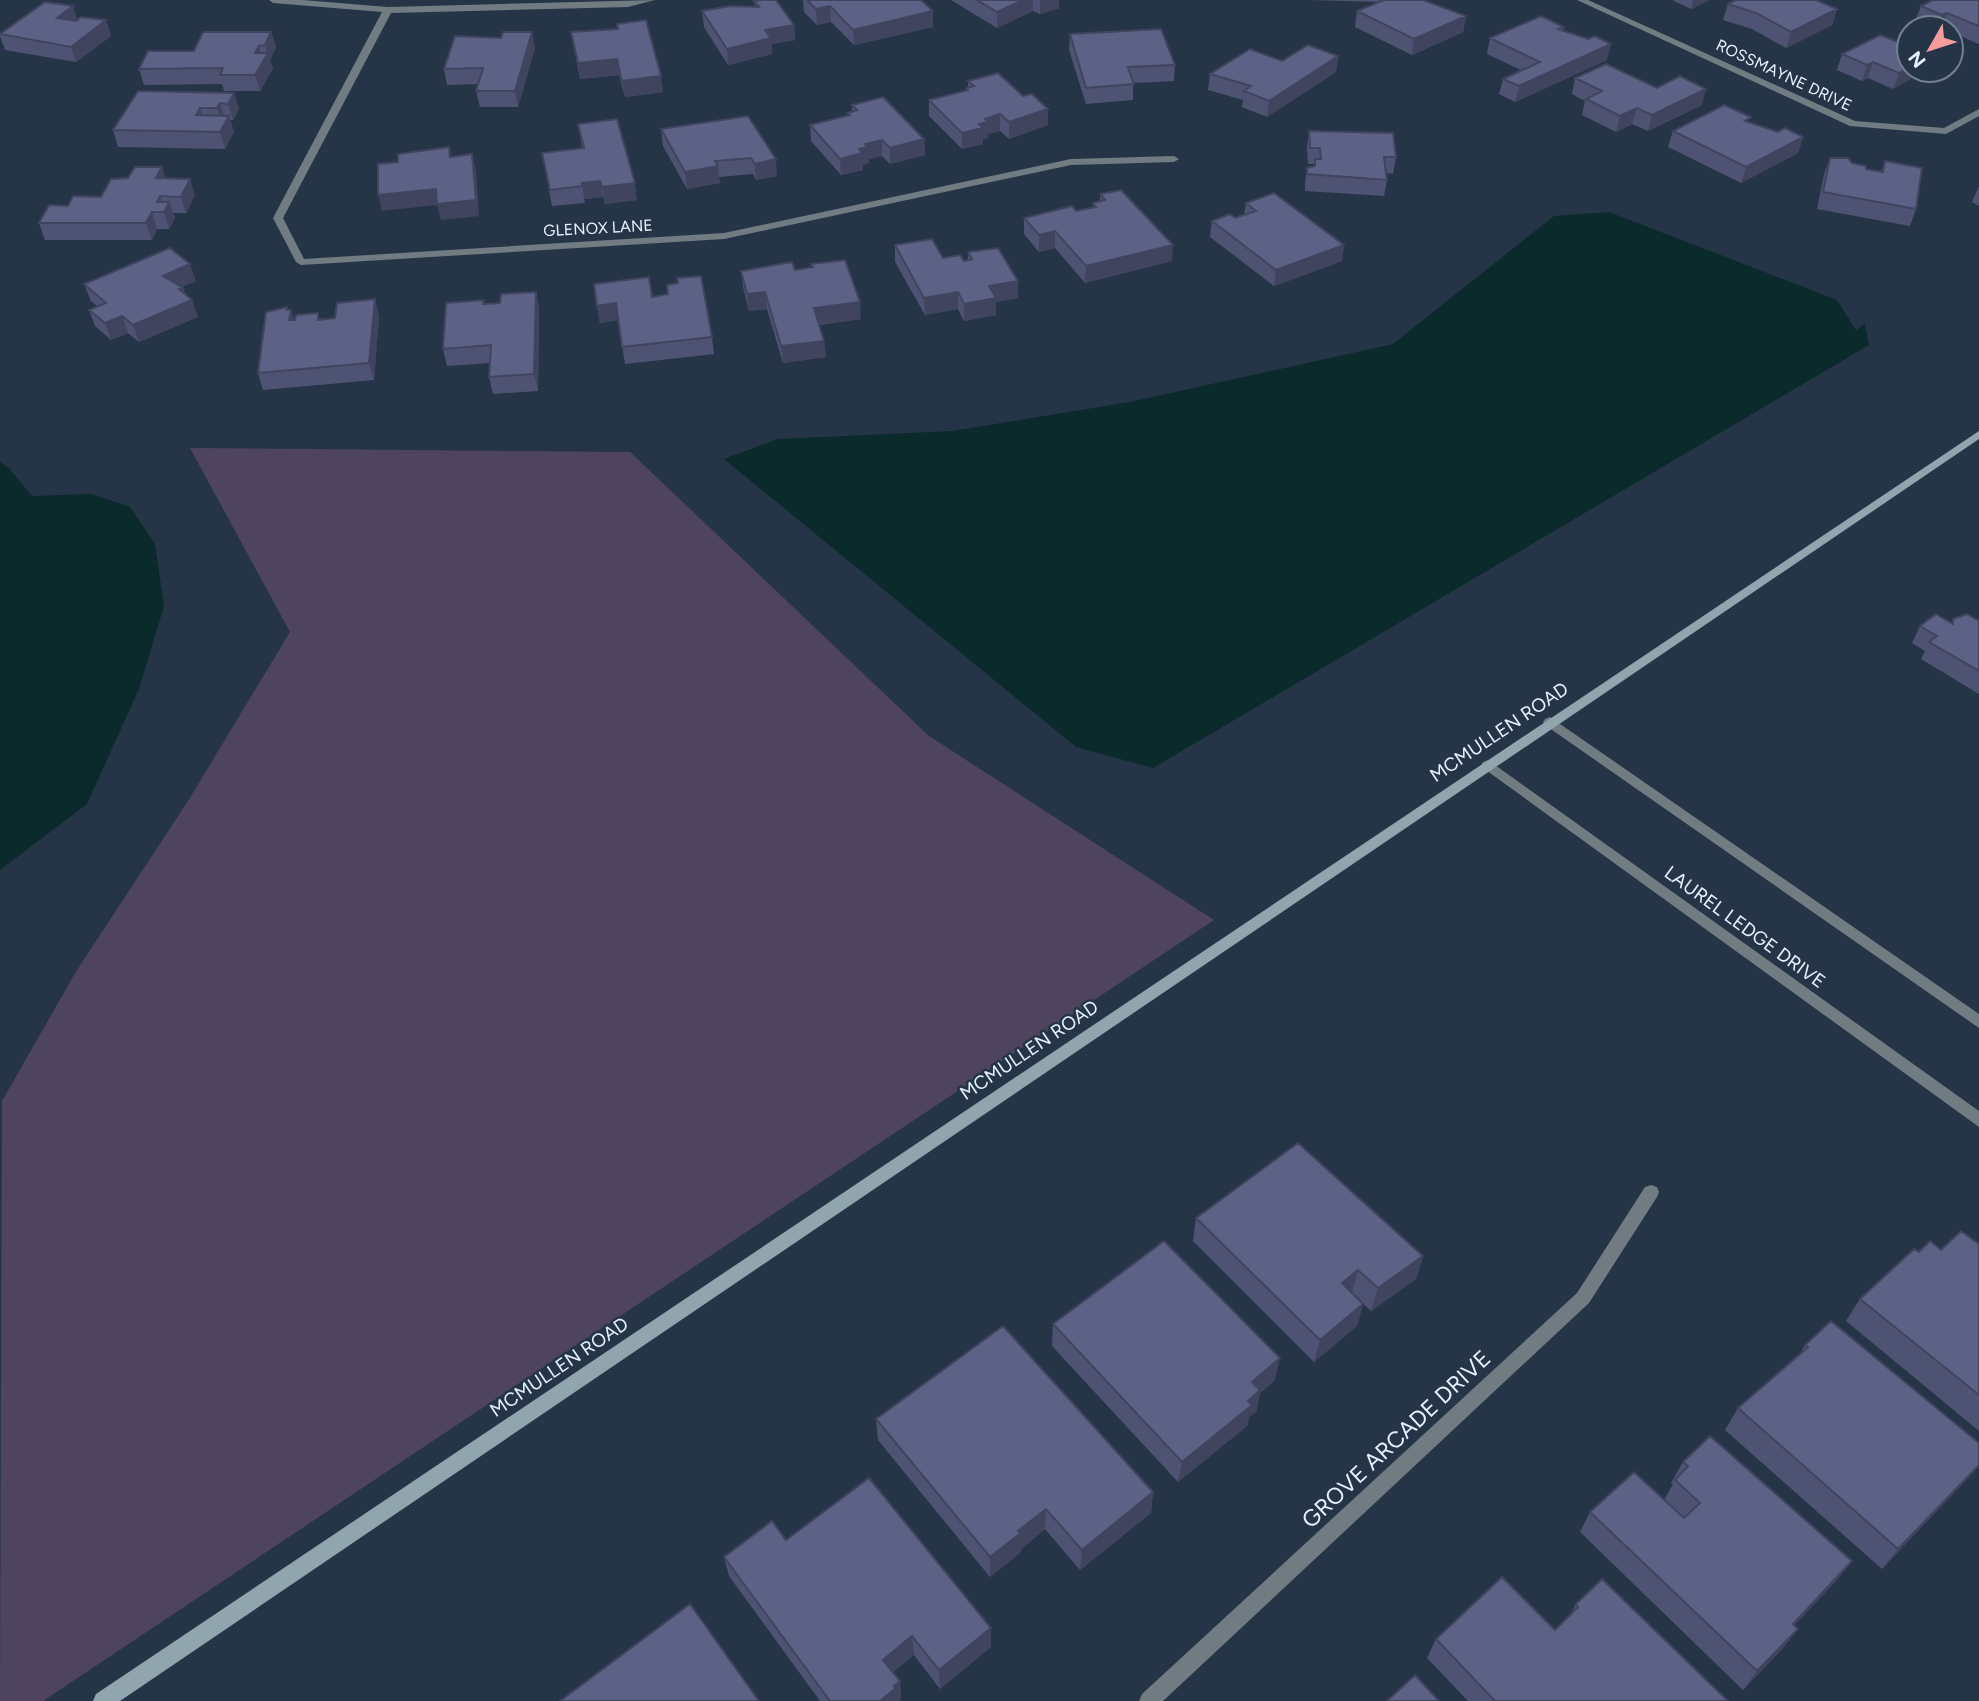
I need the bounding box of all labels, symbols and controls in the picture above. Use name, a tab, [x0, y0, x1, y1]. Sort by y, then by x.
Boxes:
north arrow	[1895, 14, 1965, 84]
street label: ROSSMAYNE DRIVE	[1713, 35, 1855, 115]
text: N	[1904, 46, 1931, 72]
street label: GLENOX LANE	[543, 216, 653, 240]
street label: MCMULLEN ROAD	[1425, 677, 1573, 787]
street label: LAUREL LEDGE DRIVE	[1660, 861, 1830, 993]
street label: MCMULLEN ROAD	[955, 995, 1103, 1105]
street label: MCMULLEN ROAD	[485, 1312, 633, 1422]
street label: GROVE ARCADE DRIVE	[1296, 1344, 1496, 1534]

